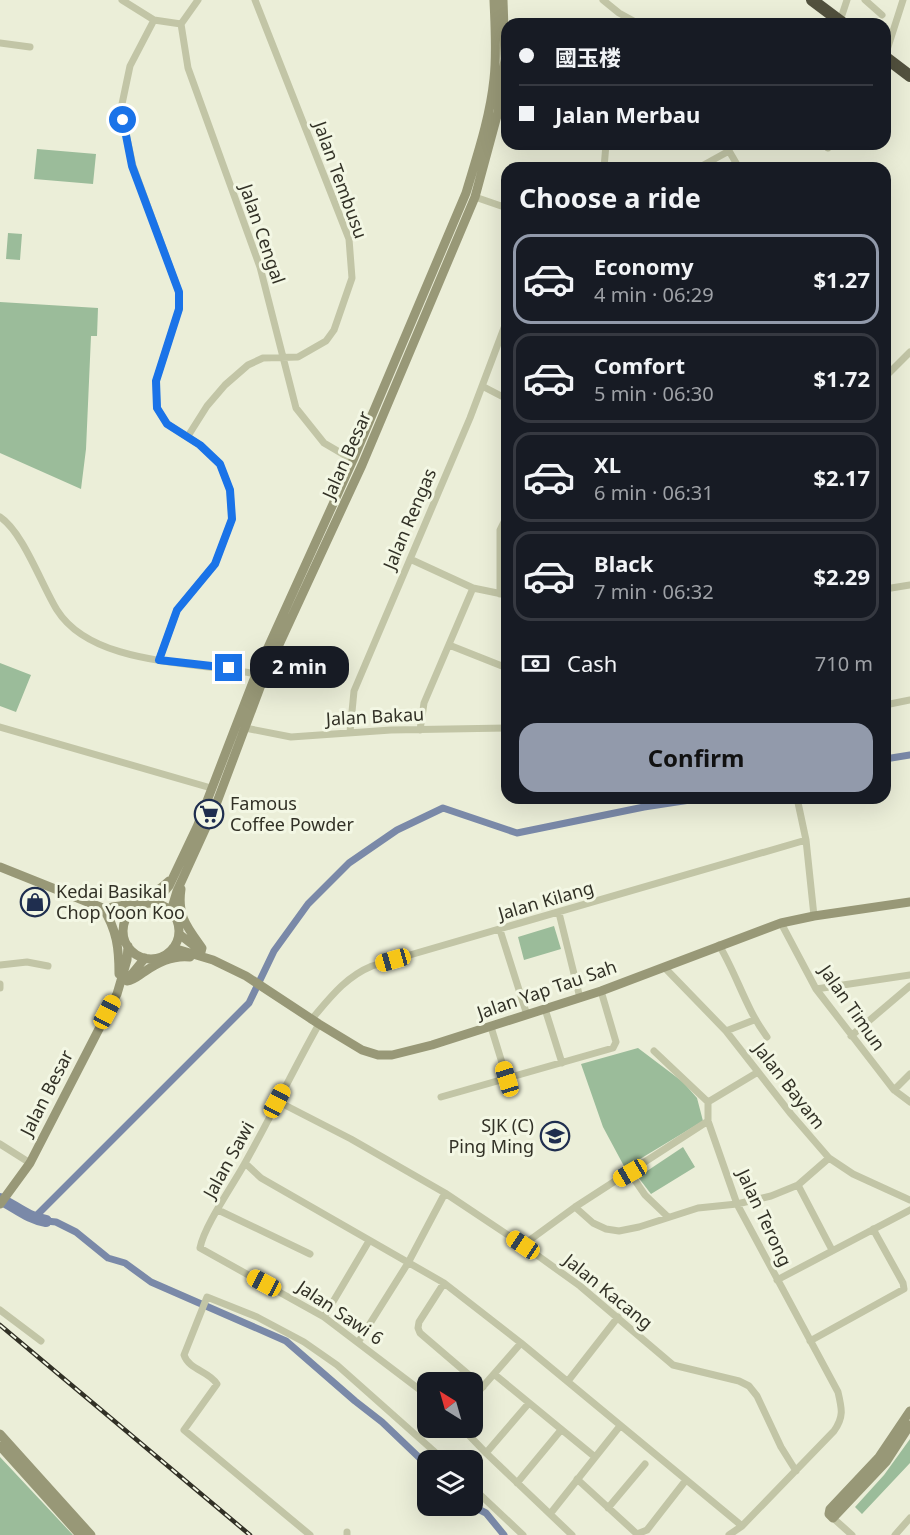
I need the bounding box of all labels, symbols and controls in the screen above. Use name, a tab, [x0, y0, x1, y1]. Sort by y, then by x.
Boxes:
text: 國玉楼	[555, 42, 621, 72]
text: Jalan Merbau	[555, 99, 700, 129]
route start	[109, 106, 136, 133]
street label: Jalan Tembusu	[308, 116, 373, 242]
street label: Jalan Cengal	[234, 179, 291, 287]
text: Choose a ride	[519, 179, 701, 216]
text: Economy	[594, 251, 693, 281]
icon: car	[522, 252, 576, 306]
text: $1.27	[813, 264, 870, 294]
text: 4 min · 06:29	[594, 281, 714, 308]
text: Comfort	[594, 350, 685, 380]
icon: car	[522, 351, 576, 405]
text: $1.72	[813, 363, 870, 393]
text: 5 min · 06:30	[594, 380, 714, 407]
street label: Jalan Besar	[315, 406, 376, 504]
text: XL	[594, 449, 621, 479]
icon: car	[522, 450, 576, 504]
text: $2.17	[813, 462, 870, 492]
street label: Jalan Rengas	[376, 464, 441, 575]
text: 6 min · 06:31	[594, 479, 714, 506]
text: Black	[594, 548, 653, 578]
icon: car	[522, 549, 576, 603]
text: $2.29	[813, 561, 870, 591]
text: 7 min · 06:32	[594, 578, 714, 605]
callout: 2 min	[250, 647, 349, 689]
icon: cash	[519, 647, 552, 680]
text: Cash	[567, 648, 617, 678]
text: 710 m	[815, 650, 873, 677]
text: 2 min	[272, 653, 327, 680]
route end	[215, 654, 242, 681]
street label: Jalan Bakau	[323, 701, 425, 731]
button: Confirm	[519, 723, 873, 792]
place label: Famous Coffee Powder	[230, 791, 354, 836]
supermarket icon: Famous Coffee Powder	[193, 798, 225, 830]
street label: Jalan Kilang	[493, 875, 596, 926]
place label: Kedai Basikal Chop Yoon Koo	[56, 879, 185, 924]
shop icon: Kedai Basikal Chop Yoon Koo	[19, 886, 51, 918]
car	[373, 946, 413, 974]
street label: Jalan Yap Tau Sah	[472, 954, 620, 1025]
street label: Jalan Timun	[813, 958, 891, 1055]
car	[91, 992, 123, 1032]
street label: Jalan Bayam	[747, 1036, 831, 1134]
street label: Jalan Besar	[13, 1045, 78, 1141]
car	[493, 1059, 521, 1099]
car	[261, 1081, 293, 1121]
place label: SJK (C) Ping Ming	[448, 1113, 534, 1158]
street label: Jalan Sawi	[196, 1117, 259, 1204]
school or university icon: SJK (C) Ping Ming	[539, 1120, 571, 1152]
car	[610, 1156, 650, 1190]
street label: Jalan Terong	[731, 1163, 798, 1270]
car	[503, 1227, 543, 1263]
street label: Jalan Kacang	[558, 1247, 658, 1334]
car	[244, 1267, 284, 1299]
street label: Jalan Sawi 6	[291, 1273, 388, 1350]
north arrow	[417, 1372, 483, 1438]
map controls	[417, 1372, 483, 1516]
button: layers	[417, 1450, 483, 1516]

